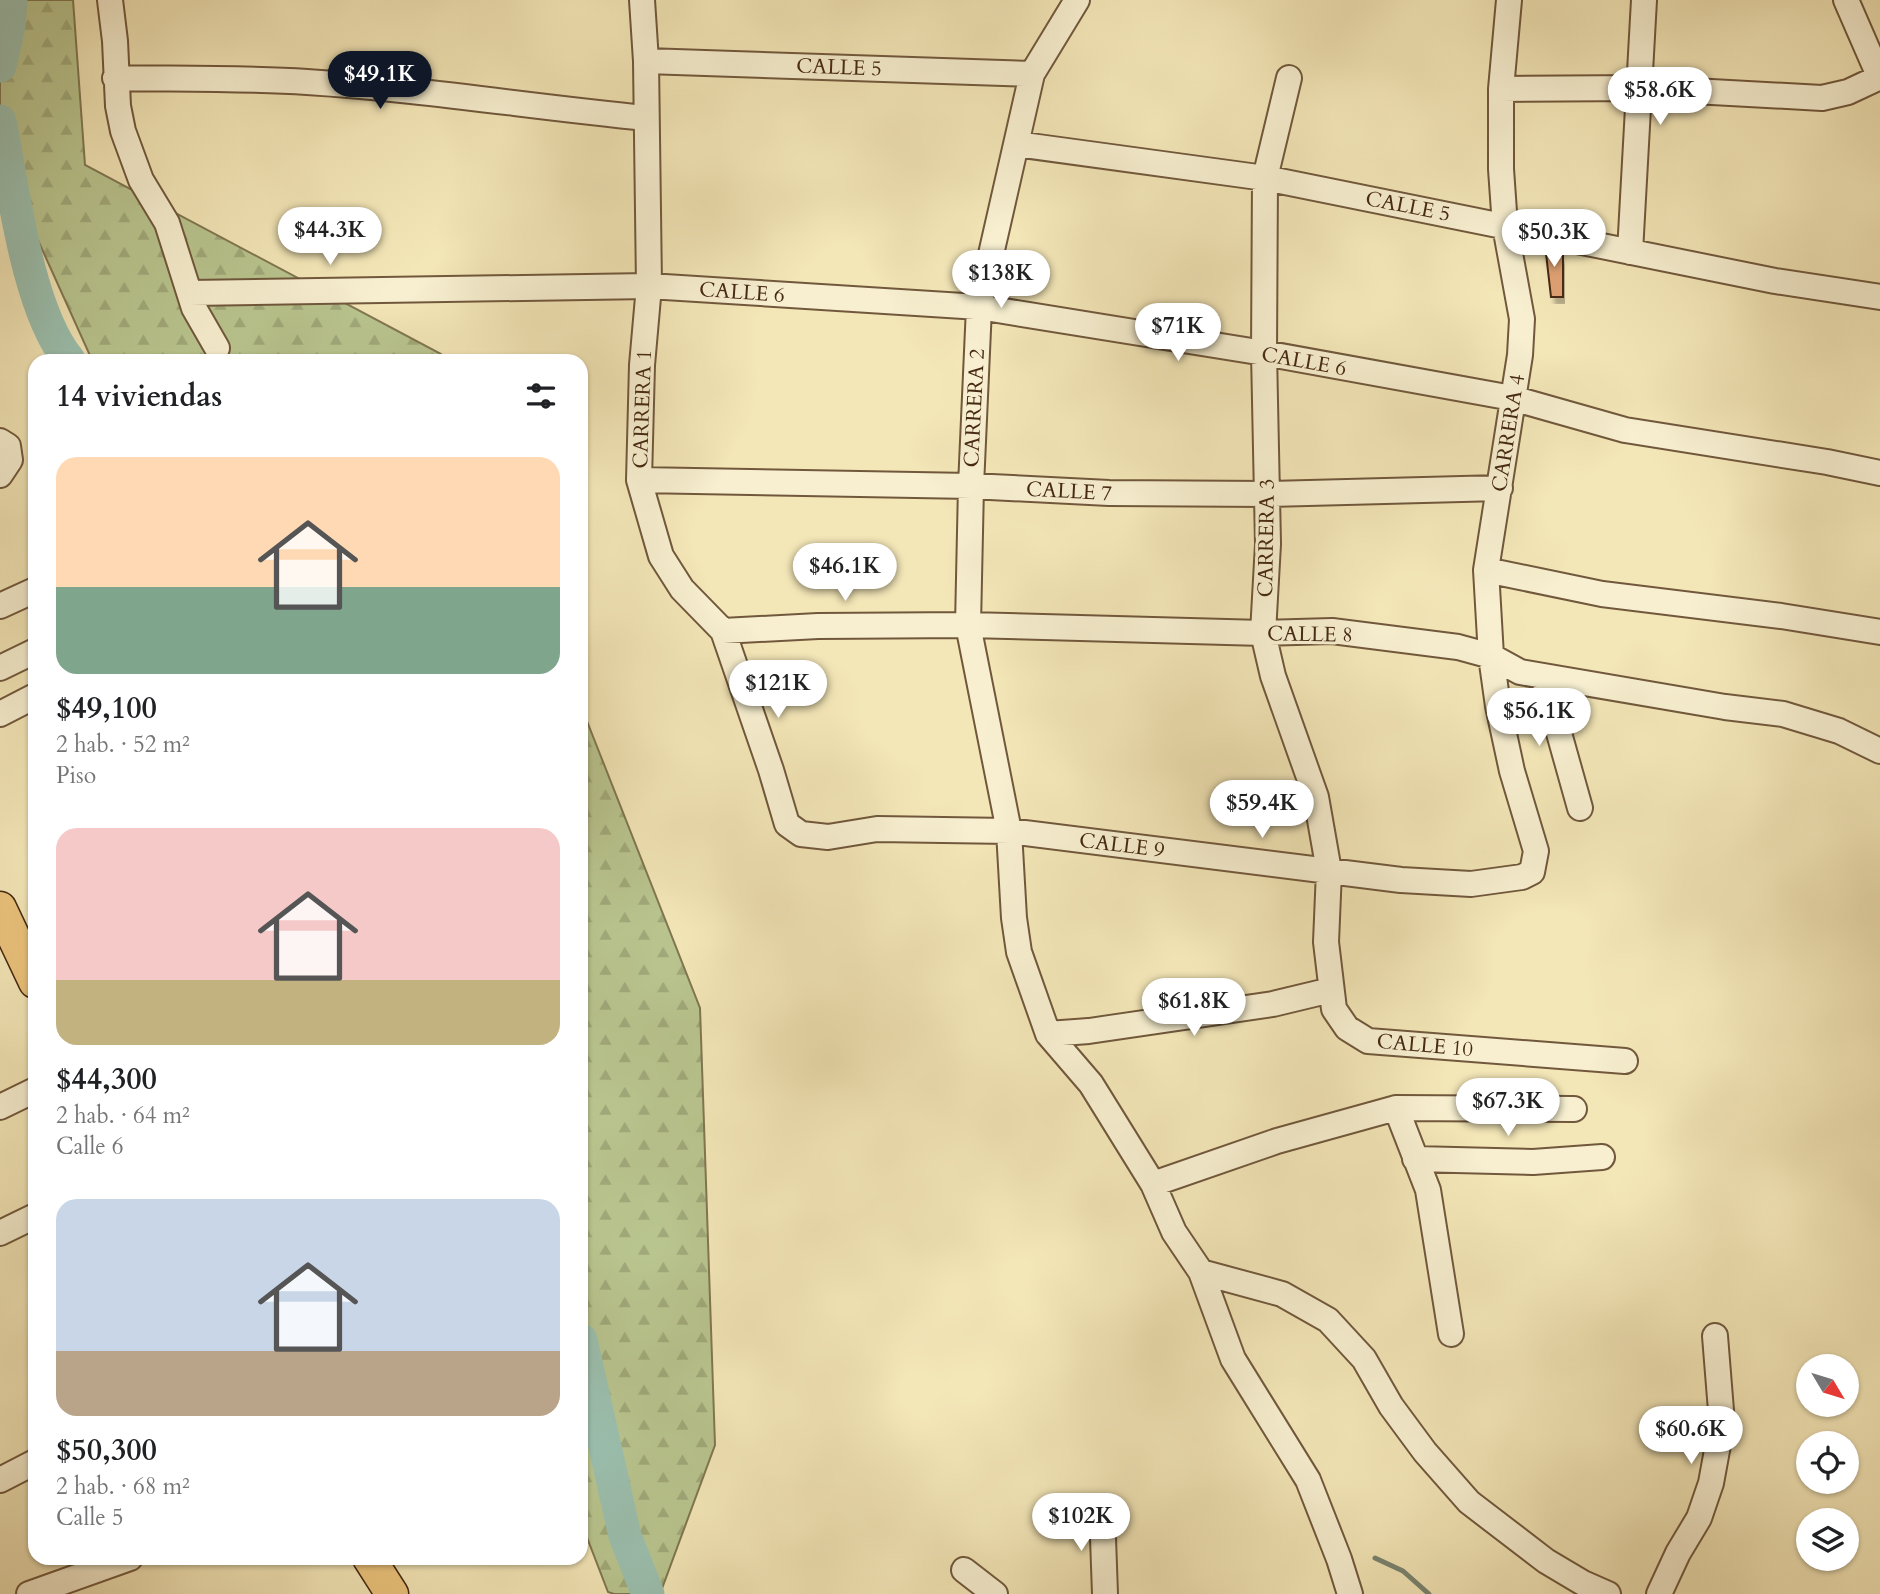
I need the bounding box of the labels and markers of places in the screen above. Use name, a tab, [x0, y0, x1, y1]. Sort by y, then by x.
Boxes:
pin: $49.1K	[323, 52, 437, 111]
pin: $58.6K	[1603, 68, 1717, 127]
pin: $44.3K	[273, 208, 387, 267]
pin: $50.3K	[1497, 210, 1611, 269]
pin: $138K	[952, 250, 1050, 310]
pin: $71K	[1137, 304, 1219, 363]
pin: $46.1K	[788, 544, 902, 603]
pin: $121K	[729, 660, 827, 720]
pin: $56.1K	[1482, 688, 1596, 748]
pin: $59.4K	[1205, 780, 1319, 840]
pin: $61.8K	[1137, 978, 1251, 1038]
pin: $67.3K	[1451, 1078, 1565, 1138]
pin: $60.6K	[1634, 1406, 1748, 1466]
pin: $102K	[1032, 1494, 1130, 1553]

